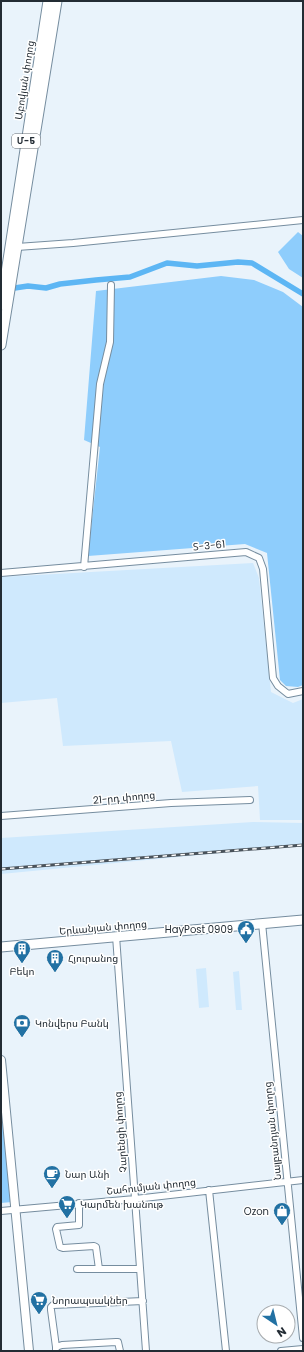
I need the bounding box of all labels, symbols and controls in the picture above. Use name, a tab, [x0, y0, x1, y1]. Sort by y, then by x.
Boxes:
street label: Աբովյան փողոց	[11, 39, 38, 121]
road number: Մ-5	[12, 134, 40, 148]
street label: Տ-3-61	[192, 537, 226, 554]
street label: 21-րդ փողոց	[92, 787, 156, 808]
street label: Երևանյան փողոց	[59, 916, 147, 939]
public building icon: HayPost 0909	[236, 919, 256, 944]
place label: HayPost 0909	[165, 922, 233, 937]
building icon: Բեկո	[12, 939, 32, 964]
building icon: Հյուրանոց	[45, 948, 65, 973]
place label: Հյուրանոց	[68, 951, 118, 966]
place label: Բեկո	[10, 964, 34, 979]
bank icon: Կոնվերս Բանկ	[12, 1013, 32, 1038]
place label: Կոնվերս Բանկ	[35, 1016, 109, 1031]
street label: Նալբանդյան փողոց	[260, 1081, 285, 1181]
street label: Չարենցի փողոց	[110, 1091, 131, 1173]
cafe icon: Նար Անի	[42, 1164, 62, 1189]
place label: Նար Անի	[65, 1167, 109, 1182]
street label: Շահումյան փողոց	[106, 1174, 197, 1199]
supermarket icon: Կարմեն խանութ	[57, 1194, 77, 1219]
place label: Կարմեն խանութ	[80, 1197, 164, 1212]
shop icon: Ozon	[272, 1201, 292, 1226]
place label: Ozon	[244, 1204, 269, 1219]
supermarket icon: Նորապսակներ	[29, 1290, 49, 1315]
place label: Նորապսակներ	[52, 1293, 128, 1308]
north arrow	[256, 1304, 296, 1344]
text: N	[274, 1323, 290, 1341]

